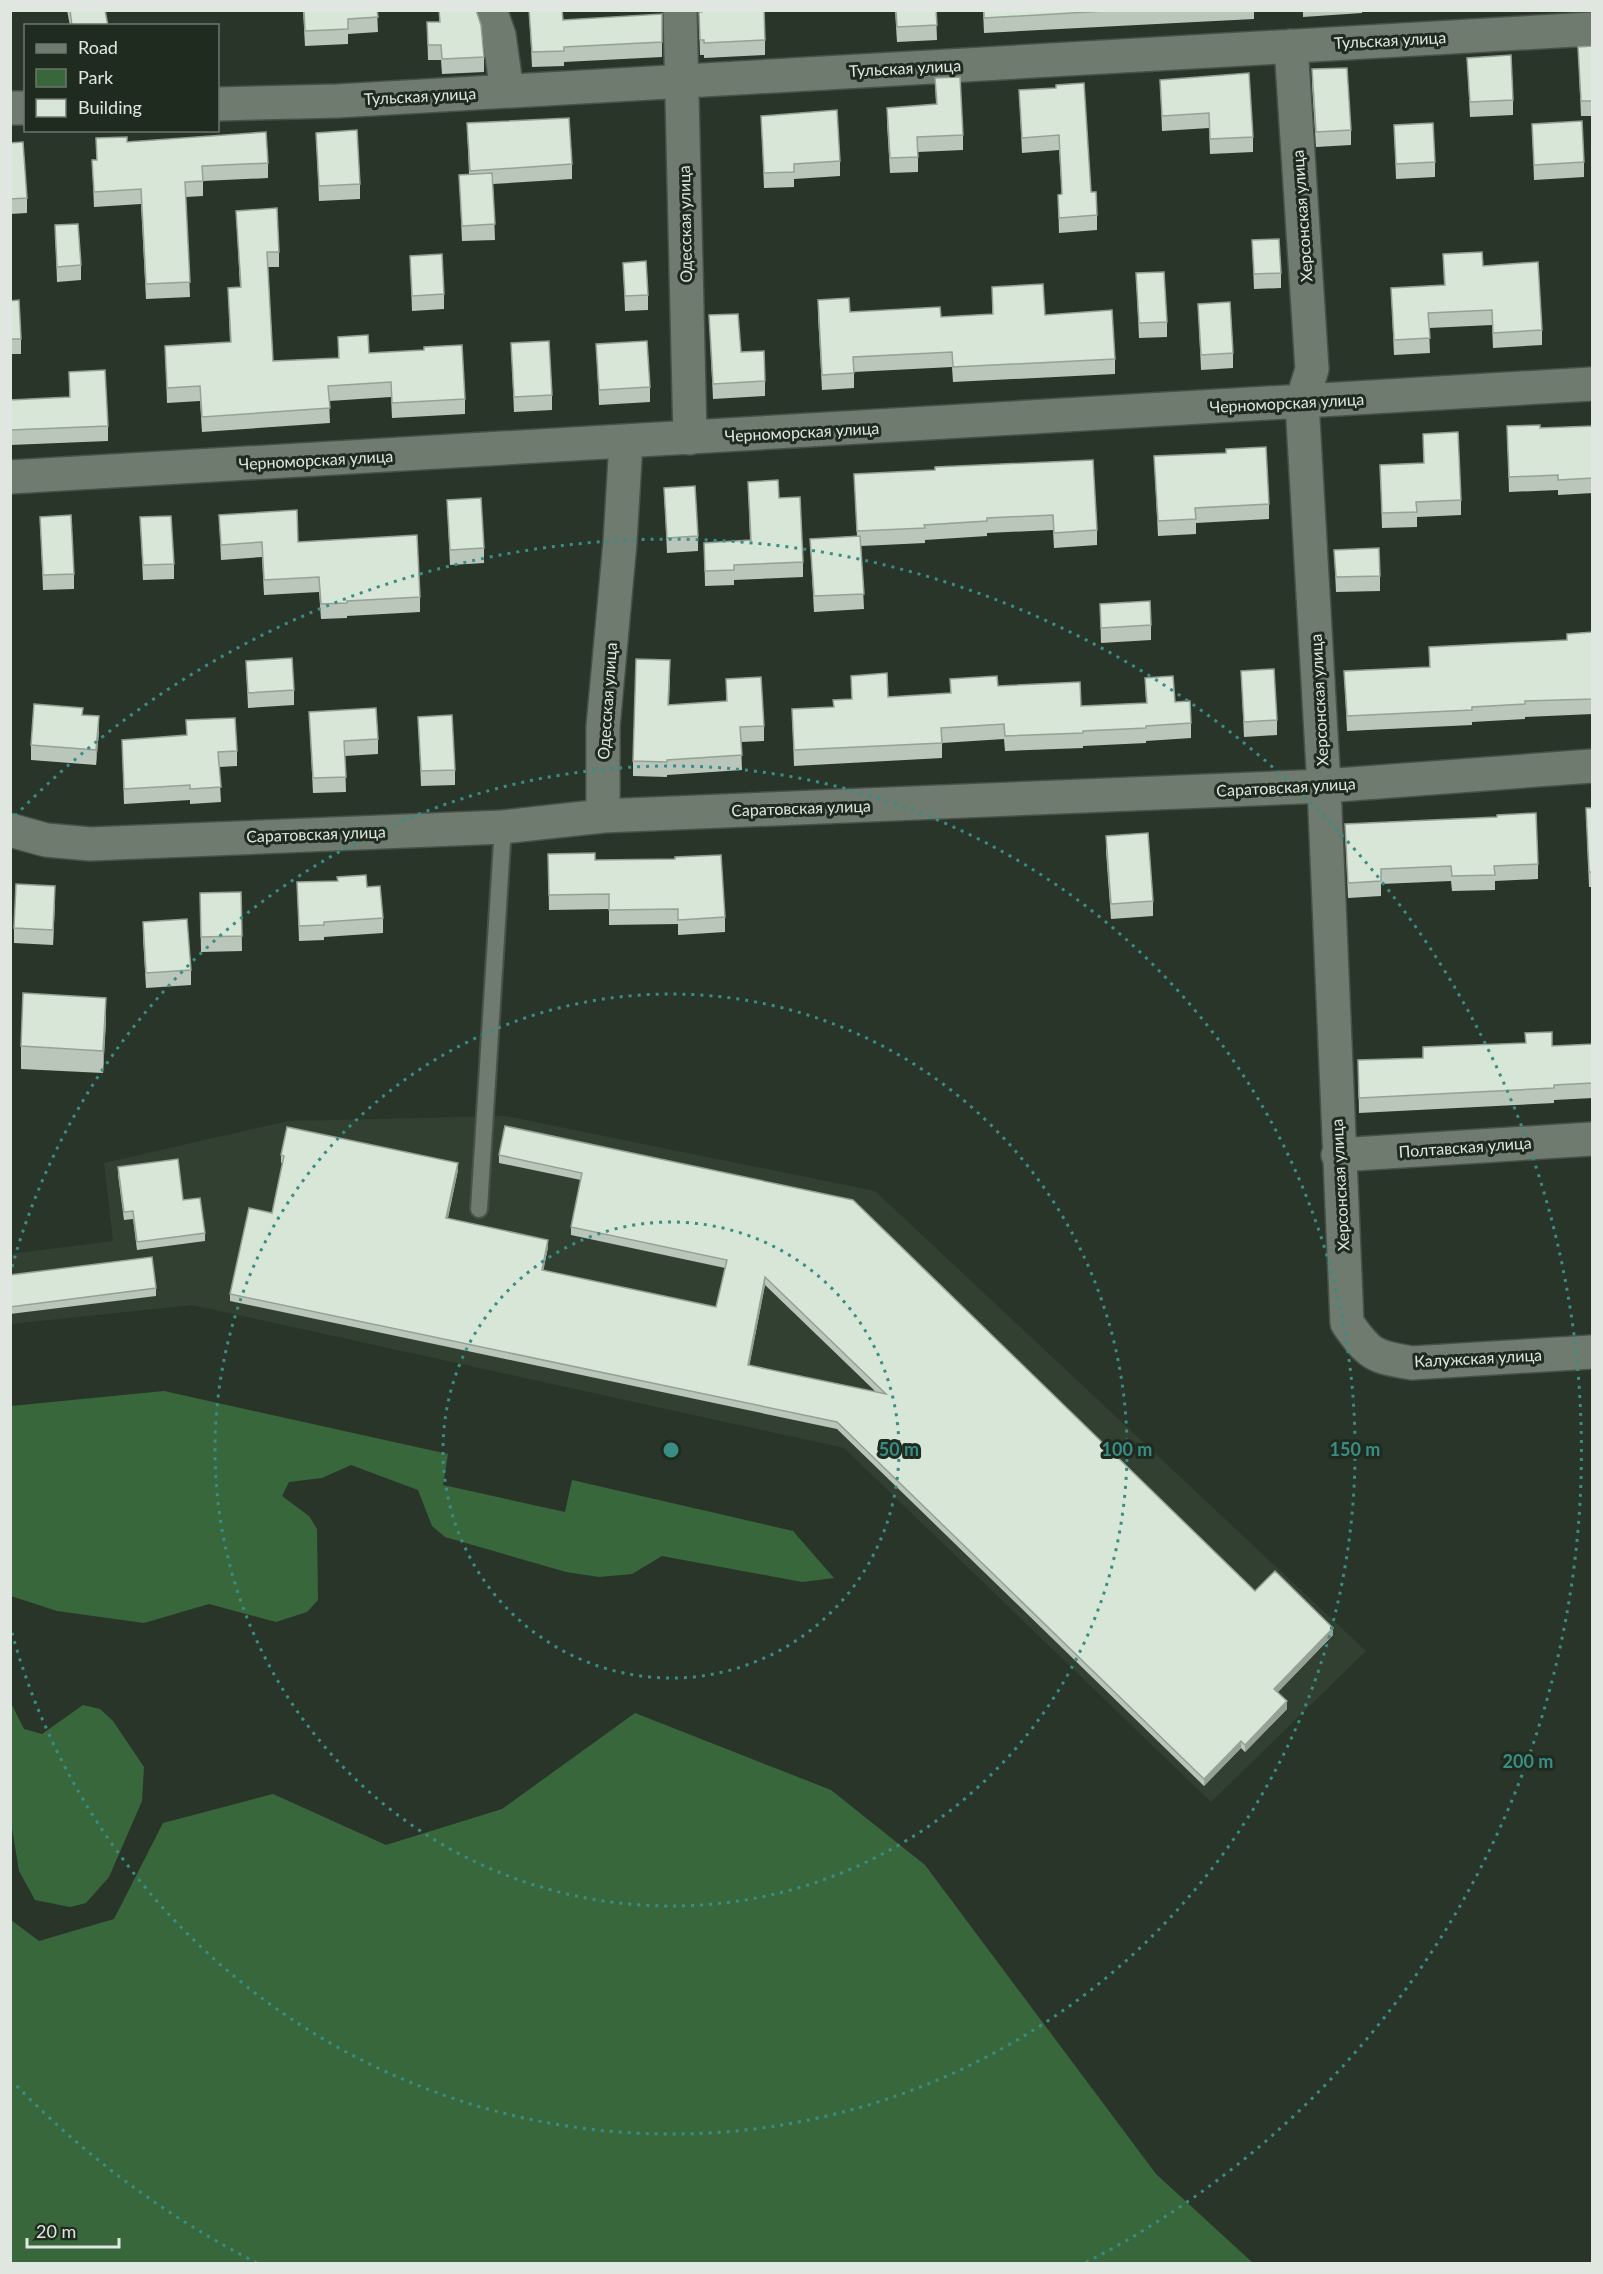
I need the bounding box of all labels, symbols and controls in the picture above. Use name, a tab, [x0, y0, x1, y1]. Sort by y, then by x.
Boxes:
legend	[24, 24, 219, 132]
street label: Тульская улица	[1333, 27, 1446, 52]
text: Road	[78, 36, 118, 58]
street label: Тульская улица	[848, 55, 961, 80]
text: Park	[78, 66, 114, 88]
street label: Тульская улица	[363, 83, 476, 108]
text: Building	[78, 96, 142, 118]
street label: Херсонская улица	[1287, 149, 1316, 283]
street label: Одесская улица	[674, 165, 695, 283]
street label: Черноморская улица	[1209, 389, 1365, 416]
street label: Черноморская улица	[724, 418, 880, 445]
street label: Черноморская улица	[238, 446, 394, 473]
street label: Херсонская улица	[1306, 633, 1331, 767]
street label: Одесская улица	[593, 642, 620, 760]
street label: Саратовская улица	[1216, 773, 1356, 800]
street label: Саратовская улица	[731, 796, 871, 819]
street label: Саратовская улица	[246, 822, 386, 845]
street label: Херсонская улица	[1327, 1118, 1352, 1252]
street label: Полтавская улица	[1398, 1132, 1532, 1161]
street label: Калужская улица	[1414, 1345, 1542, 1370]
text: 50 m	[879, 1438, 919, 1460]
text: 100 m	[1102, 1438, 1152, 1460]
text: 150 m	[1330, 1438, 1380, 1460]
centre of rings	[661, 1440, 681, 1460]
text: 200 m	[1503, 1750, 1553, 1772]
scale bar	[27, 2211, 118, 2249]
text: 20 m	[36, 2220, 76, 2242]

